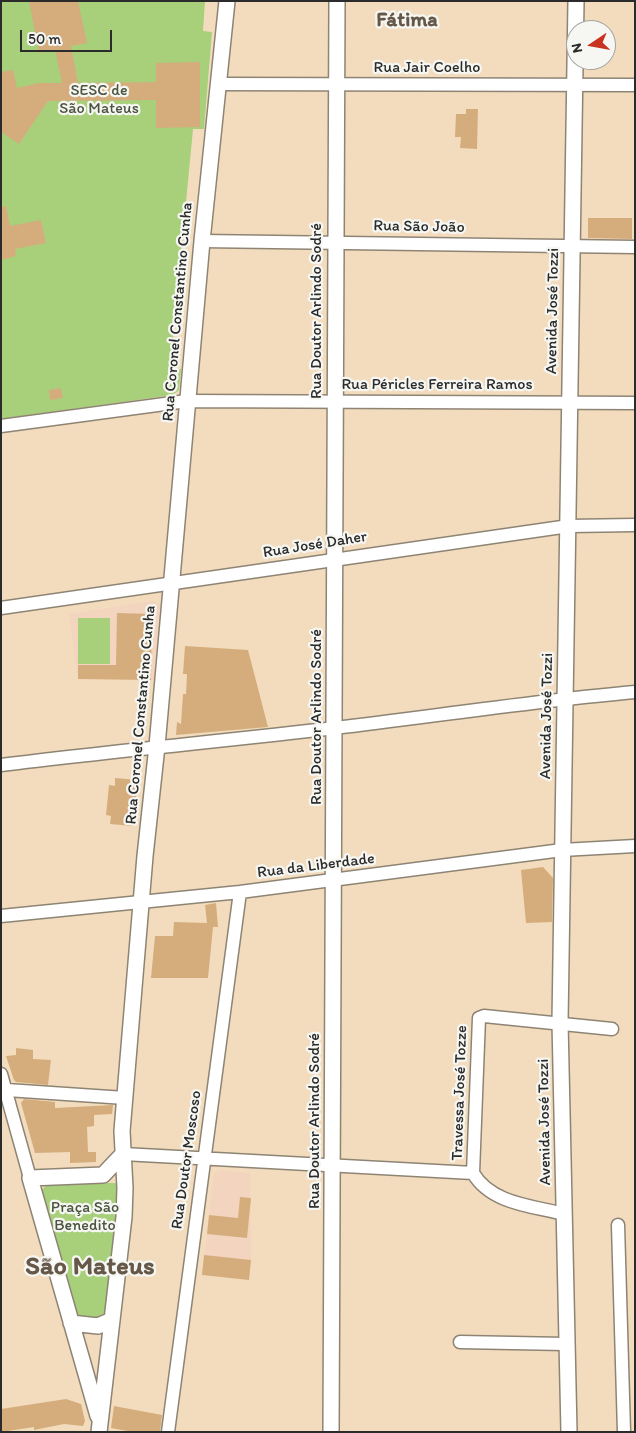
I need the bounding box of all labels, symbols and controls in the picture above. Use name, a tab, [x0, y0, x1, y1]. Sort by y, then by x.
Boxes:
district label: Fátima	[376, 8, 438, 34]
scale bar	[22, 20, 115, 52]
north arrow	[566, 20, 616, 70]
text: 50 m	[28, 30, 61, 48]
text: N	[568, 42, 586, 54]
street label: Rua Jair Coelho	[374, 58, 480, 78]
park label: SESC de São Mateus	[59, 81, 139, 119]
street label: Rua Coronel Constantino Cunha	[159, 202, 197, 422]
street label: Rua São João	[373, 217, 465, 237]
street label: Rua Doutor Arlindo Sodré	[307, 223, 327, 399]
street label: Avenida José Tozzi	[542, 248, 564, 374]
street label: Rua Péricles Ferreira Ramos	[341, 375, 533, 395]
street label: Rua José Daher	[262, 527, 368, 563]
street label: Rua Coronel Constantino Cunha	[122, 605, 160, 825]
street label: Rua Doutor Arlindo Sodré	[307, 629, 327, 805]
street label: Avenida José Tozzi	[536, 653, 558, 779]
street label: Rua da Liberdade	[256, 849, 376, 883]
street label: Travessa José Tozze	[448, 1025, 472, 1161]
street label: Rua Doutor Arlindo Sodré	[305, 1033, 325, 1209]
street label: Avenida José Tozzi	[534, 1059, 556, 1185]
street label: Rua Doutor Moscoso	[168, 1089, 206, 1231]
park label: Praça São Benedito	[51, 1198, 119, 1236]
district label: São Mateus	[25, 1251, 155, 1283]

